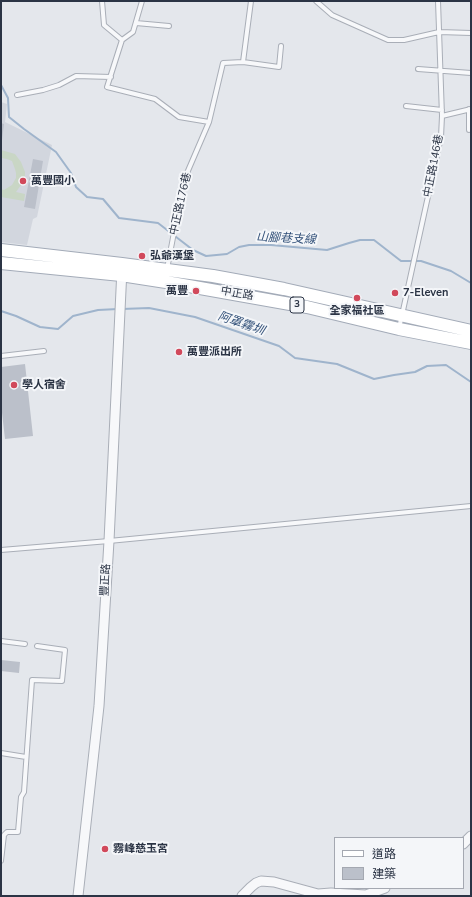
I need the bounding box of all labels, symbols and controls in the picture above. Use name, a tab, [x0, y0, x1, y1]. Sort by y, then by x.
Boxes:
street label: 中正路146巷	[421, 133, 447, 199]
street label: 中正路176巷	[167, 171, 195, 237]
place label: 萬豐國小	[31, 174, 75, 188]
marker: 萬豐國小	[18, 176, 28, 186]
water label: 山腳巷支線	[256, 230, 316, 248]
place label: 弘爺漢堡	[150, 249, 194, 263]
marker: 弘爺漢堡	[137, 251, 147, 261]
place label: 萬豐	[166, 284, 188, 298]
street label: 中正路	[220, 285, 254, 303]
marker: 萬豐	[191, 286, 201, 296]
place label: 7-Eleven	[403, 286, 448, 300]
marker: 7-Eleven	[390, 288, 400, 298]
marker: 全家福社區	[352, 293, 362, 303]
road number: 3	[290, 297, 304, 313]
place label: 全家福社區	[330, 304, 384, 318]
water label: 阿罩霧圳	[216, 309, 266, 339]
place label: 萬豐派出所	[187, 345, 242, 359]
marker: 萬豐派出所	[174, 347, 184, 357]
place label: 學人宿舍	[22, 378, 66, 392]
marker: 學人宿舍	[9, 380, 19, 390]
street label: 豐正路	[99, 563, 113, 597]
legend	[334, 837, 464, 889]
place label: 霧峰慈玉宮	[113, 842, 168, 856]
marker: 霧峰慈玉宮	[100, 844, 110, 854]
text: 道路	[372, 846, 396, 862]
text: 建築	[372, 866, 396, 882]

